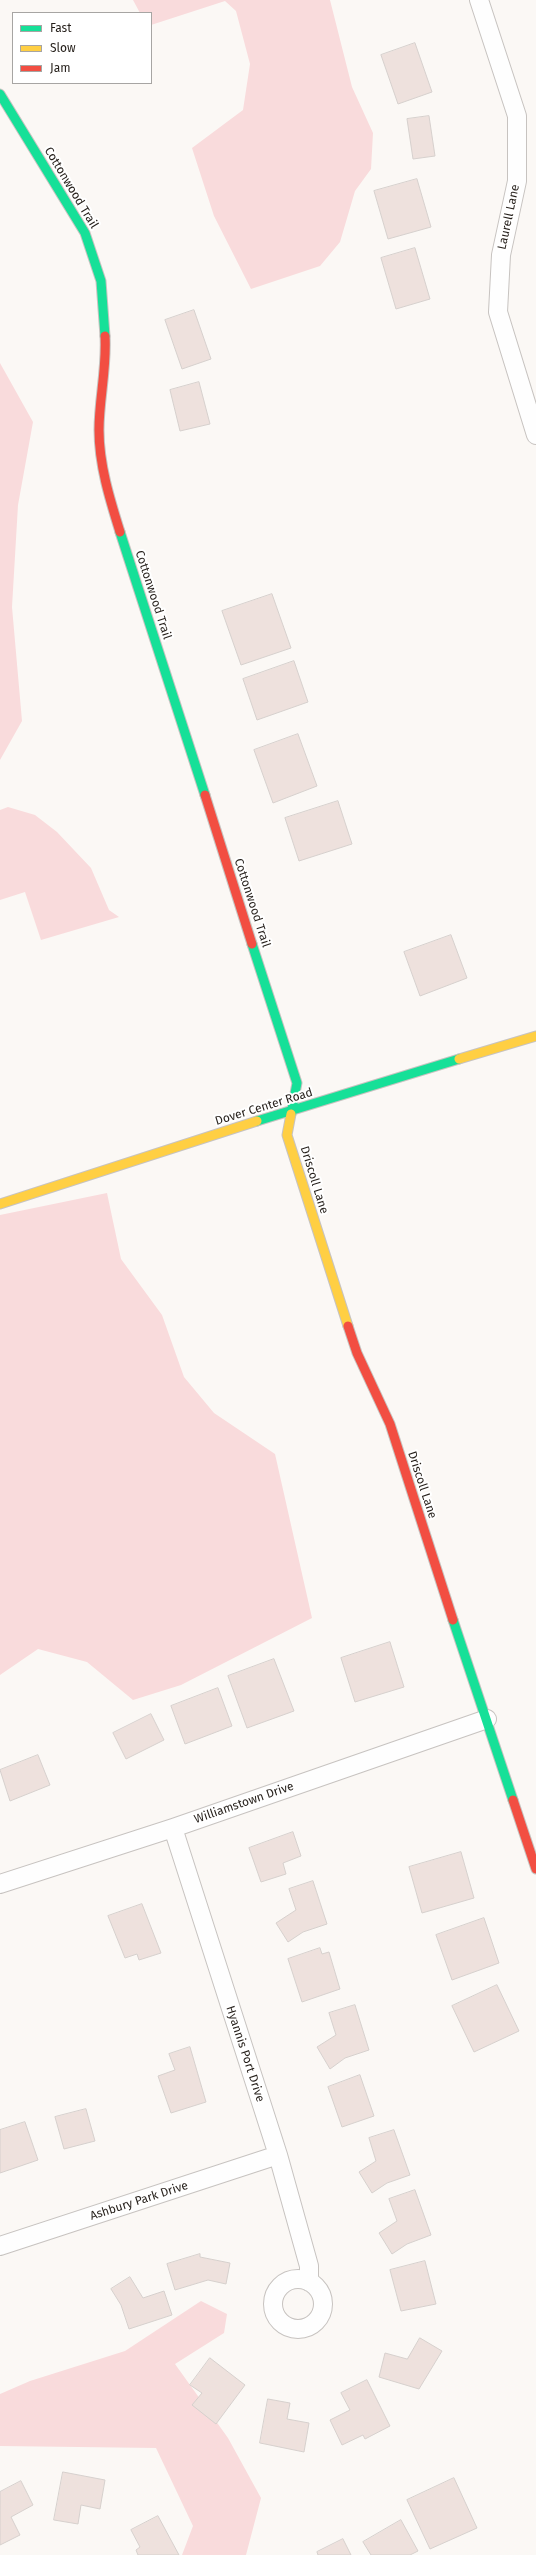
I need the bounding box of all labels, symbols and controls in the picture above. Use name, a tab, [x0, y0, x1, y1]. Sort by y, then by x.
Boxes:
legend	[12, 12, 152, 84]
text: Fast	[50, 21, 72, 35]
text: Slow	[50, 41, 76, 55]
text: Jam	[50, 61, 70, 75]
street label: Cottonwood Trail	[41, 145, 101, 231]
street label: Laurell Lane	[495, 183, 523, 251]
street label: Cottonwood Trail	[132, 549, 174, 641]
street label: Cottonwood Trail	[231, 857, 273, 949]
street label: Dover Center Road	[214, 1085, 314, 1129]
street label: Driscoll Lane	[297, 1144, 331, 1216]
street label: Driscoll Lane	[404, 1449, 440, 1521]
street label: Williamstown Drive	[192, 1779, 296, 1827]
street label: Hyannis Port Drive	[223, 2004, 267, 2104]
street label: Ashbury Park Drive	[88, 2178, 190, 2224]

